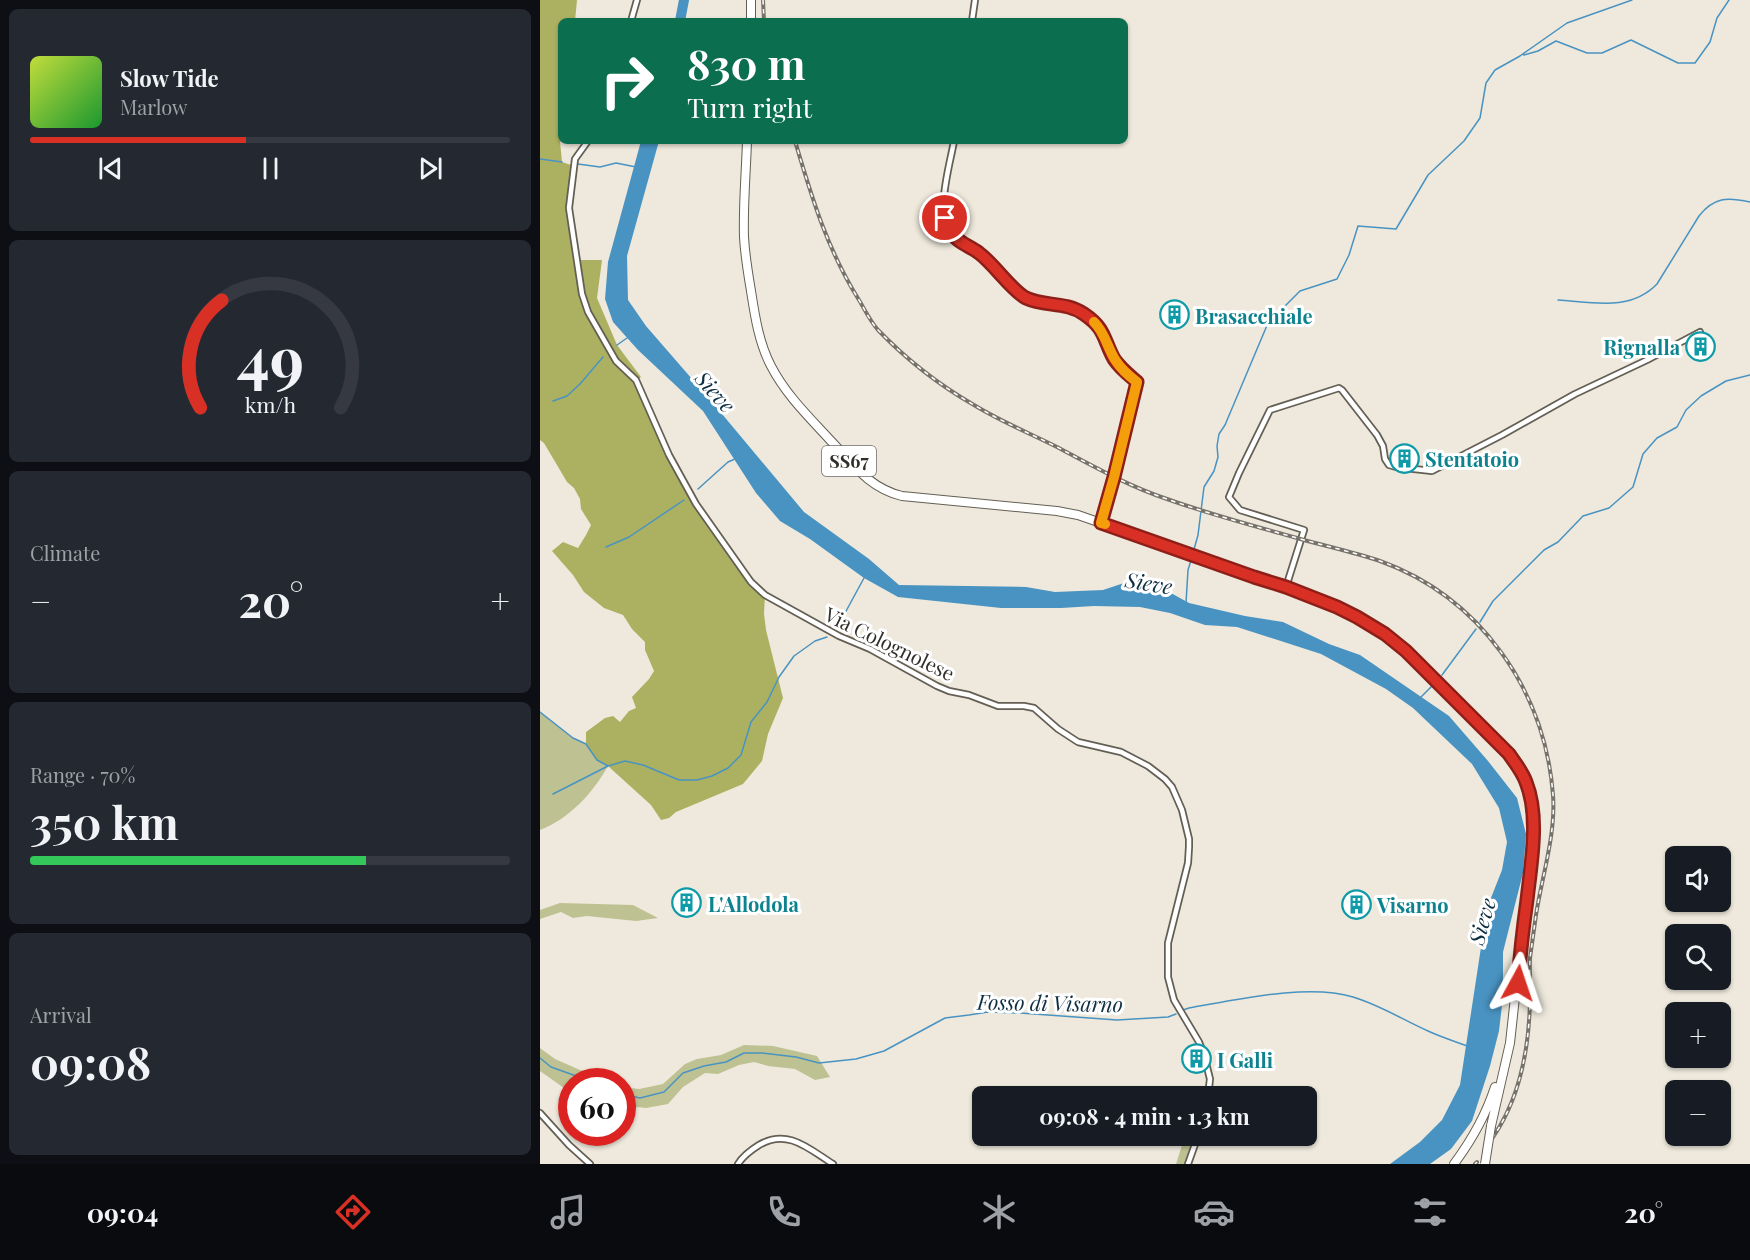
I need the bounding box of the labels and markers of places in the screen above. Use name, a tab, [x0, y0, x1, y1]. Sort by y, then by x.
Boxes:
pin	[919, 192, 970, 243]
building icon: Brasacchiale	[1158, 299, 1190, 331]
place label: Brasacchiale	[1195, 302, 1312, 329]
building icon: Rignalla	[1685, 330, 1717, 362]
place label: Rignalla	[1603, 333, 1681, 360]
building icon: Stentatoio	[1388, 442, 1420, 474]
place label: Stentatoio	[1425, 445, 1519, 472]
building icon: L'Allodola	[671, 887, 703, 919]
building icon: Visarno	[1340, 888, 1372, 920]
place label: L'Allodola	[708, 890, 800, 917]
place label: Visarno	[1376, 891, 1449, 918]
building icon: I Galli	[1180, 1043, 1212, 1075]
place label: I Galli	[1217, 1046, 1273, 1073]

